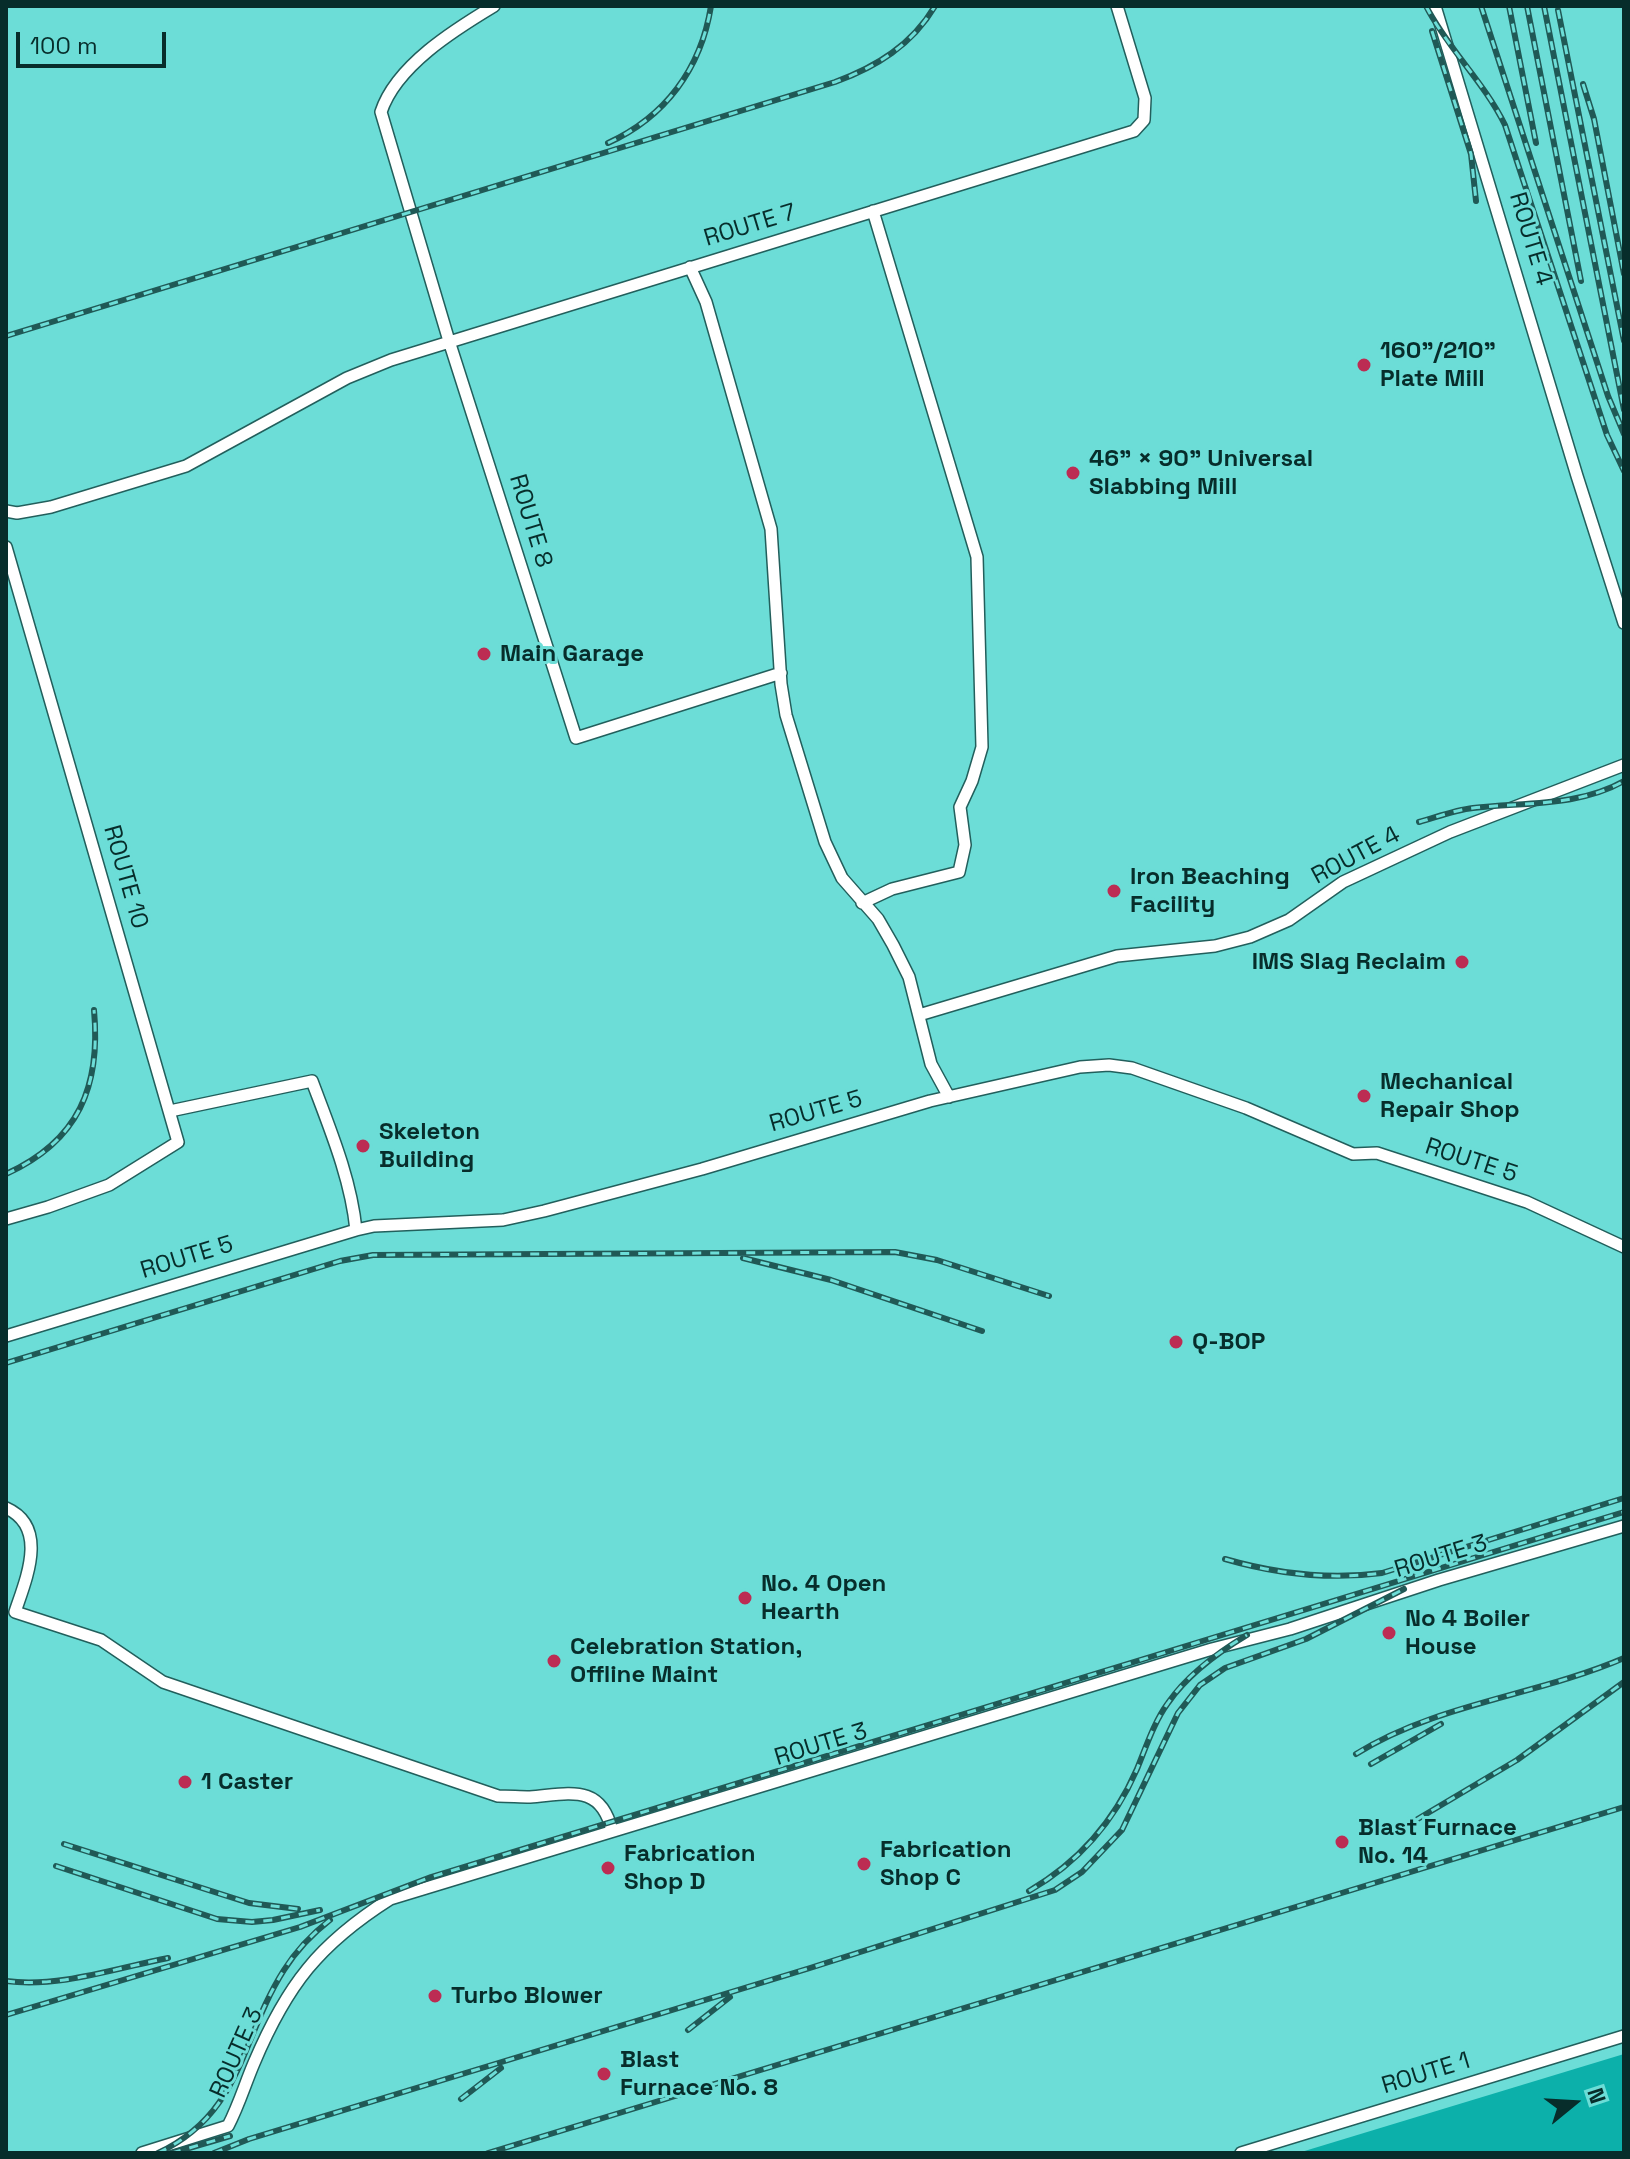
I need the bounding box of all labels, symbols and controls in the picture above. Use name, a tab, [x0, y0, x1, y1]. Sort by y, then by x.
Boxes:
scale bar	[20, 16, 170, 66]
text: 100 m	[30, 30, 98, 61]
street label: ROUTE 4	[1502, 189, 1558, 289]
street label: ROUTE 7	[701, 198, 799, 254]
place label: 160"/210" Plate Mill	[1380, 337, 1496, 393]
marker: 160"/210" Plate Mill	[1355, 356, 1373, 374]
place label: 46" × 90" Universal Slabbing Mill	[1089, 445, 1313, 501]
marker: 46" × 90" Universal Slabbing Mill	[1064, 464, 1082, 482]
street label: ROUTE 8	[502, 471, 558, 571]
place label: Main Garage	[500, 640, 644, 668]
marker: Main Garage	[475, 645, 493, 663]
street label: ROUTE 4	[1307, 821, 1405, 891]
street label: ROUTE 10	[96, 822, 154, 932]
place label: Iron Beaching Facility	[1130, 863, 1290, 919]
marker: Iron Beaching Facility	[1105, 882, 1123, 900]
place label: IMS Slag Reclaim	[1252, 948, 1446, 976]
marker: IMS Slag Reclaim	[1453, 953, 1471, 971]
place label: Mechanical Repair Shop	[1380, 1068, 1520, 1124]
street label: ROUTE 5	[766, 1085, 866, 1139]
marker: Mechanical Repair Shop	[1355, 1087, 1373, 1105]
place label: Skeleton Building	[379, 1118, 480, 1174]
street label: ROUTE 5	[1421, 1133, 1521, 1189]
marker: Skeleton Building	[354, 1137, 372, 1155]
street label: ROUTE 5	[137, 1230, 237, 1286]
place label: Q-BOP	[1192, 1328, 1265, 1356]
marker: Q-BOP	[1167, 1333, 1185, 1351]
street label: ROUTE 3	[1391, 1529, 1491, 1585]
place label: No. 4 Open Hearth	[761, 1570, 886, 1626]
marker: No. 4 Open Hearth	[736, 1589, 754, 1607]
place label: No 4 Boiler House	[1405, 1605, 1530, 1661]
marker: No 4 Boiler House	[1380, 1624, 1398, 1642]
place label: Celebration Station, Offline Maint	[570, 1633, 802, 1689]
marker: Celebration Station, Offline Maint	[545, 1652, 563, 1670]
street label: ROUTE 3	[771, 1717, 871, 1773]
place label: 1 Caster	[201, 1768, 293, 1796]
marker: 1 Caster	[176, 1773, 194, 1791]
place label: Blast Furnace No. 14	[1358, 1814, 1517, 1870]
marker: Blast Furnace No. 14	[1333, 1833, 1351, 1851]
place label: Fabrication Shop C	[880, 1836, 1012, 1892]
place label: Fabrication Shop D	[624, 1840, 756, 1896]
marker: Fabrication Shop C	[855, 1855, 873, 1873]
marker: Fabrication Shop D	[599, 1859, 617, 1877]
place label: Turbo Blower	[451, 1982, 603, 2010]
marker: Turbo Blower	[426, 1987, 444, 2005]
street label: ROUTE 3	[204, 2004, 270, 2102]
place label: Blast Furnace No. 8	[620, 2046, 778, 2102]
street label: ROUTE 1	[1378, 2047, 1474, 2101]
north arrow	[1534, 2063, 1614, 2143]
marker: Blast Furnace No. 8	[595, 2065, 613, 2083]
text: N	[1581, 2084, 1612, 2107]

